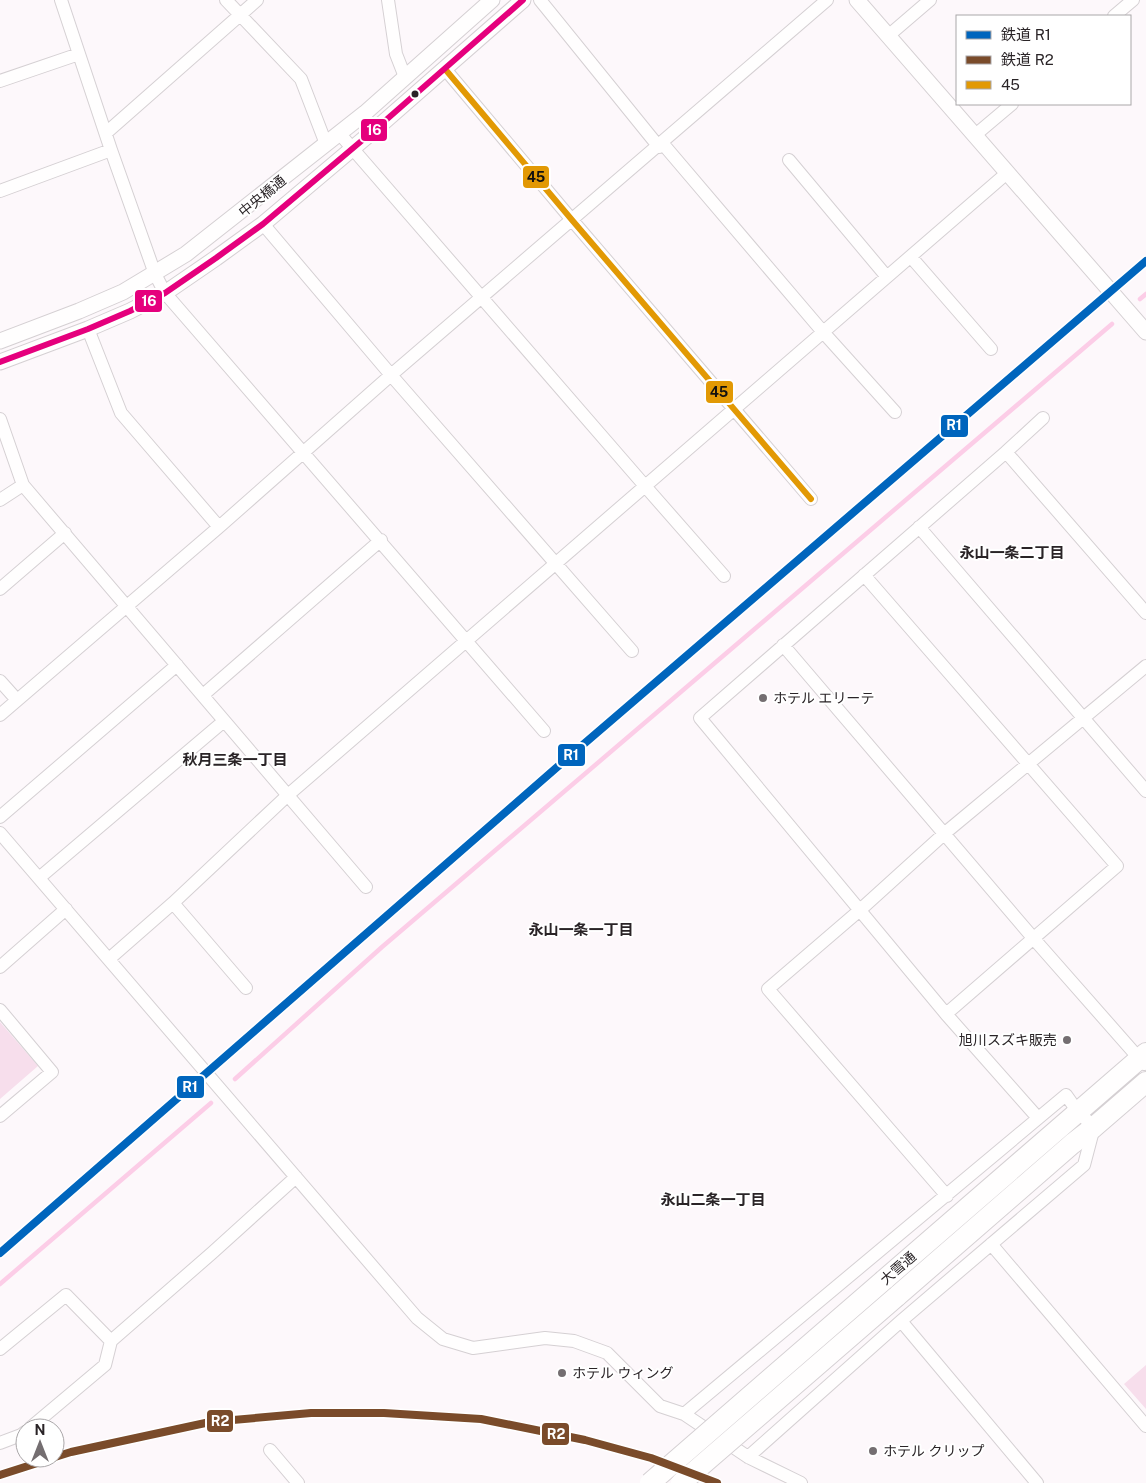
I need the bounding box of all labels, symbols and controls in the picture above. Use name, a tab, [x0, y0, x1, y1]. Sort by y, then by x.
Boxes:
legend	[956, 15, 1131, 105]
text: 鉄道 R1	[1001, 26, 1051, 43]
text: 鉄道 R2	[1001, 51, 1054, 68]
text: 45	[1001, 76, 1020, 93]
unlabelled marker	[410, 89, 420, 99]
line badge: 16	[360, 118, 388, 142]
text: 16	[366, 122, 382, 138]
line badge: 45	[522, 165, 550, 189]
text: 45	[527, 169, 545, 185]
street label: 中央橋通	[235, 172, 289, 220]
line badge: 16	[134, 289, 163, 313]
text: 16	[141, 293, 157, 309]
line badge: 45	[705, 380, 734, 404]
text: 45	[710, 384, 728, 400]
line badge: R1	[940, 414, 969, 438]
text: R1	[946, 417, 962, 433]
district label: 永山一条二丁目	[959, 544, 1065, 561]
place label: ホテル エリーテ	[773, 690, 874, 706]
marker: ホテル エリーテ	[757, 692, 769, 704]
line badge: R1	[557, 743, 586, 767]
text: R1	[563, 747, 579, 763]
district label: 秋月三条一丁目	[182, 751, 288, 768]
district label: 永山一条一丁目	[528, 921, 634, 938]
place label: 旭川スズキ販売	[959, 1032, 1057, 1048]
marker: 旭川スズキ販売	[1061, 1034, 1073, 1046]
line badge: R1	[176, 1075, 205, 1099]
text: R1	[182, 1079, 198, 1095]
district label: 永山二条一丁目	[660, 1191, 766, 1208]
street label: 大雪通	[877, 1248, 919, 1288]
place label: ホテル ウィング	[572, 1365, 673, 1381]
marker: ホテル ウィング	[556, 1367, 568, 1379]
line badge: R2	[206, 1409, 234, 1433]
text: R2	[211, 1413, 229, 1429]
north arrow	[15, 1418, 65, 1468]
text: N	[35, 1422, 45, 1438]
line badge: R2	[541, 1422, 570, 1446]
text: R2	[547, 1426, 565, 1442]
place label: ホテル クリップ	[883, 1443, 984, 1459]
marker: ホテル クリップ	[867, 1445, 879, 1457]

